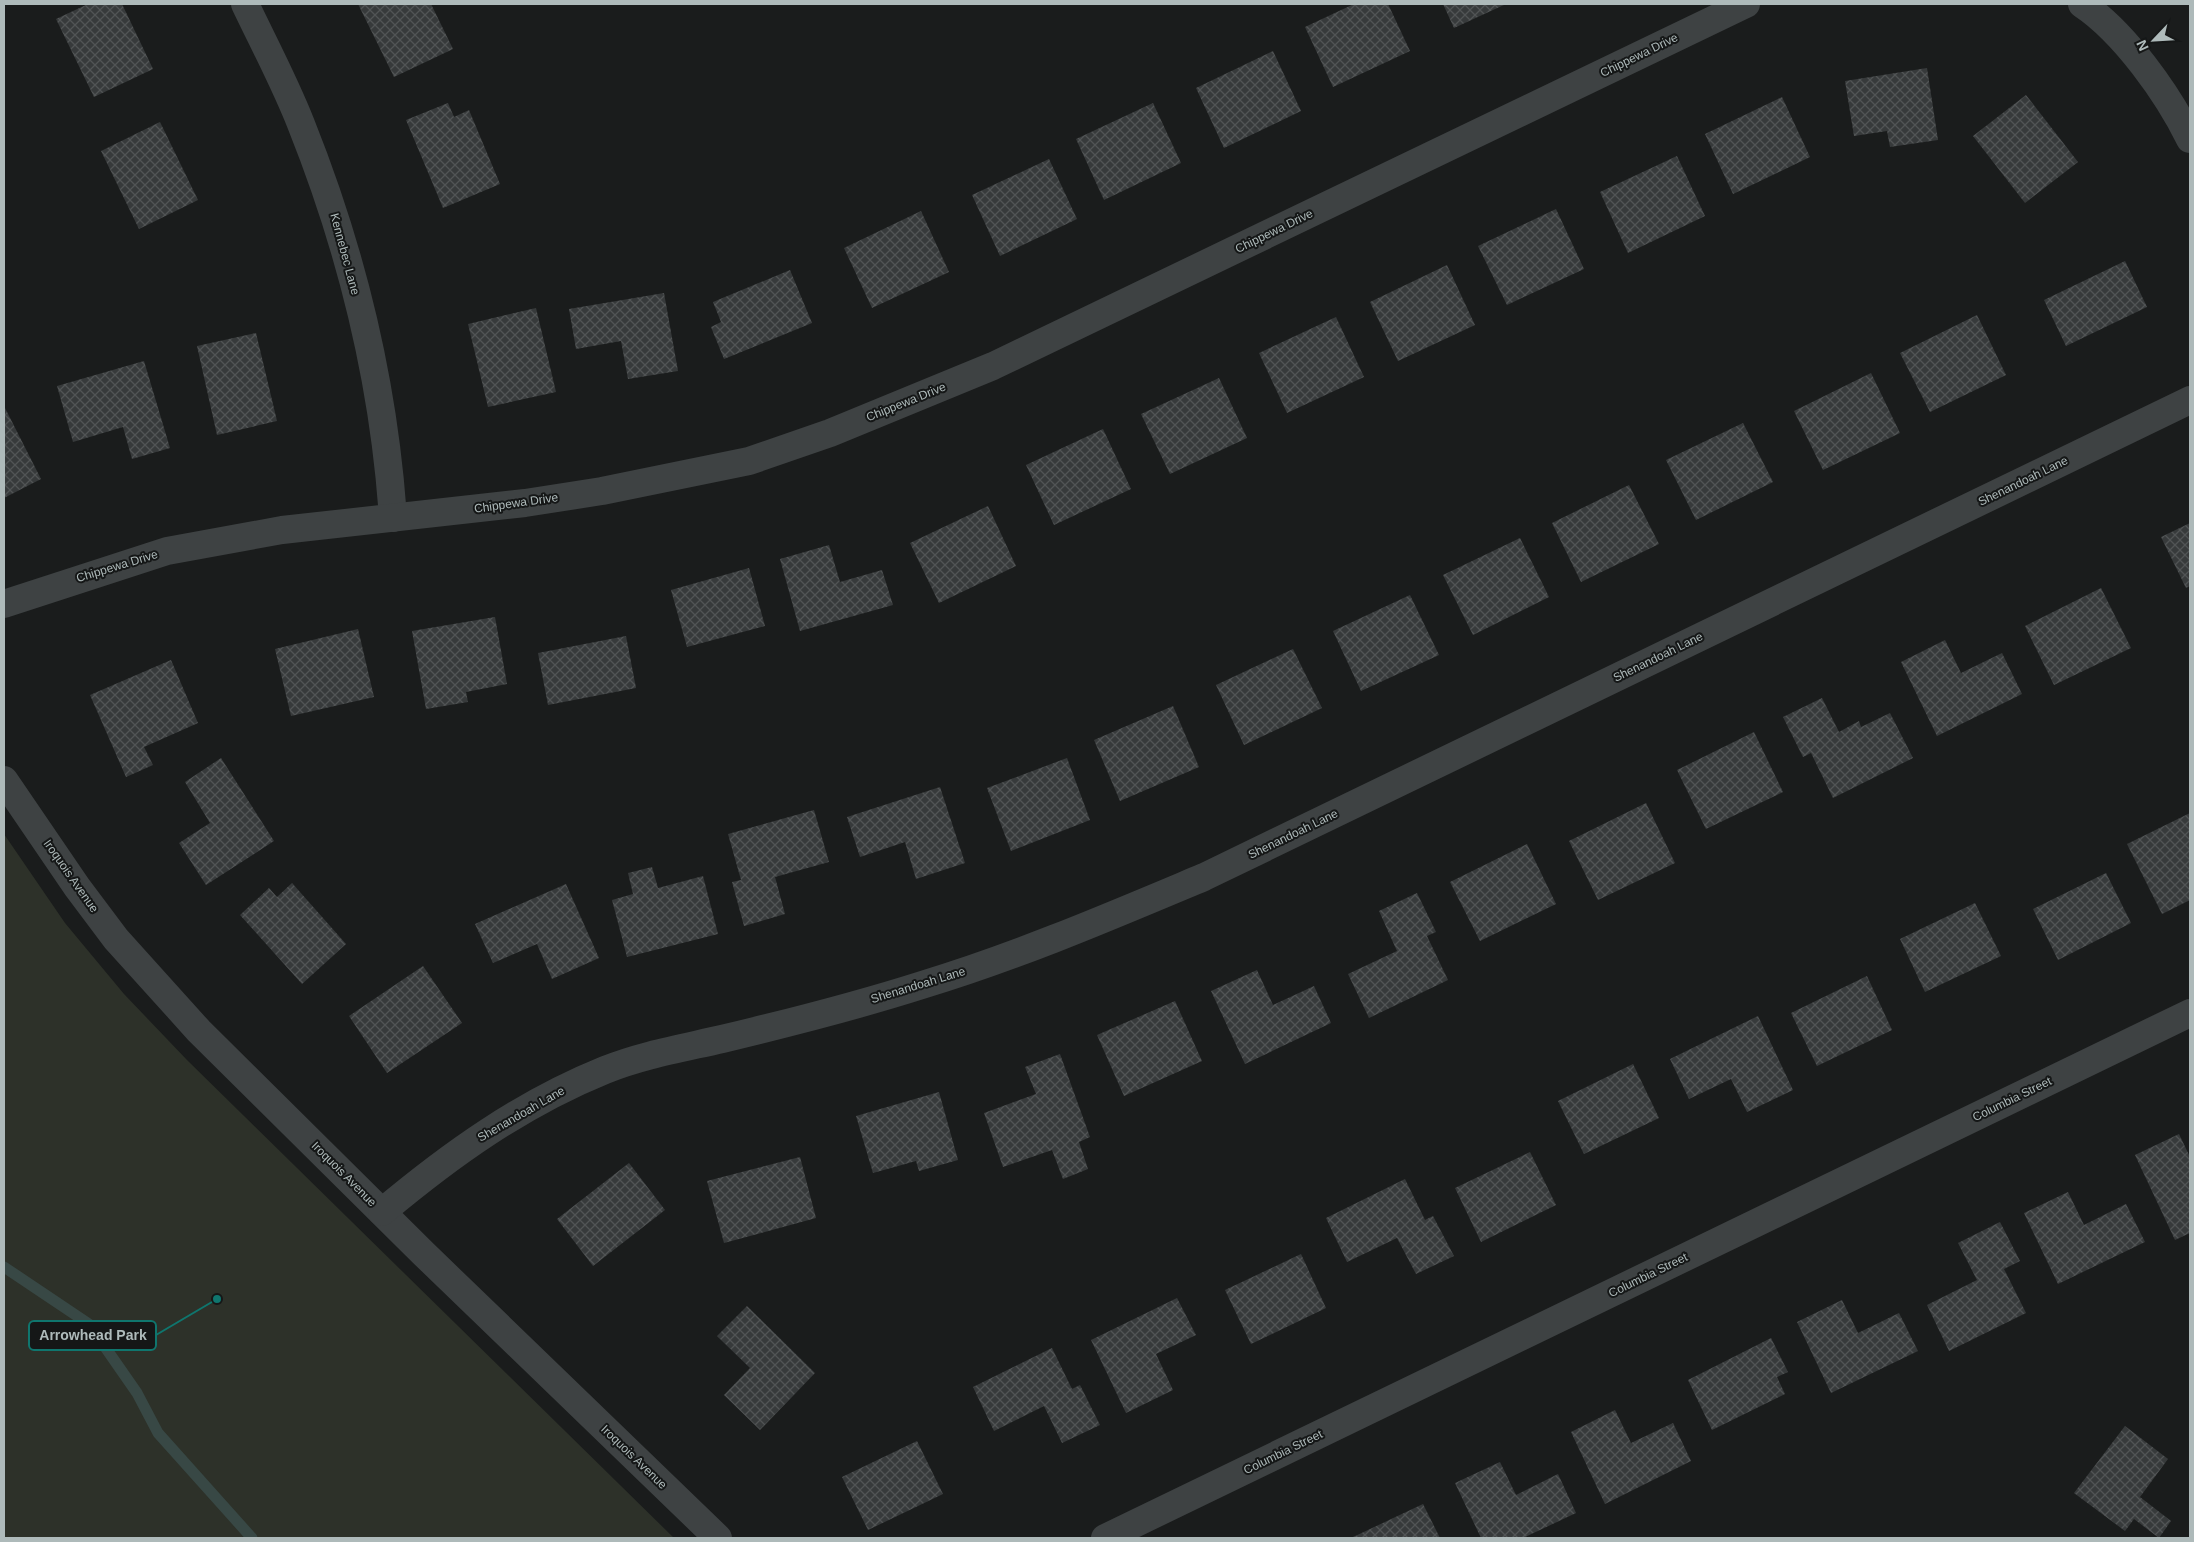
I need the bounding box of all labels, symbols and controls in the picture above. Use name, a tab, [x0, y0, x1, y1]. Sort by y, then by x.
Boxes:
north arrow	[2129, 15, 2179, 65]
street label: Chippewa Drive	[1598, 30, 1680, 80]
text: N	[2133, 38, 2152, 53]
street label: Chippewa Drive	[1233, 206, 1315, 256]
street label: Kennebec Lane	[327, 212, 363, 297]
street label: Chippewa Drive	[864, 380, 948, 424]
street label: Shenandoah Lane	[1976, 453, 2070, 509]
street label: Chippewa Drive	[473, 490, 559, 516]
street label: Chippewa Drive	[74, 547, 160, 585]
street label: Shenandoah Lane	[1611, 629, 1705, 685]
street label: Shenandoah Lane	[1246, 806, 1340, 862]
street label: Iroquois Avenue	[41, 837, 102, 915]
street label: Shenandoah Lane	[869, 964, 967, 1006]
street label: Columbia Street	[1970, 1074, 2054, 1124]
street label: Shenandoah Lane	[475, 1083, 567, 1145]
street label: Iroquois Avenue	[309, 1139, 380, 1210]
street label: Columbia Street	[1606, 1250, 1690, 1300]
callout: Arrowhead Park	[29, 1321, 156, 1350]
text: Arrowhead Park	[39, 1327, 147, 1343]
street label: Iroquois Avenue	[598, 1422, 670, 1492]
street label: Columbia Street	[1241, 1427, 1325, 1477]

